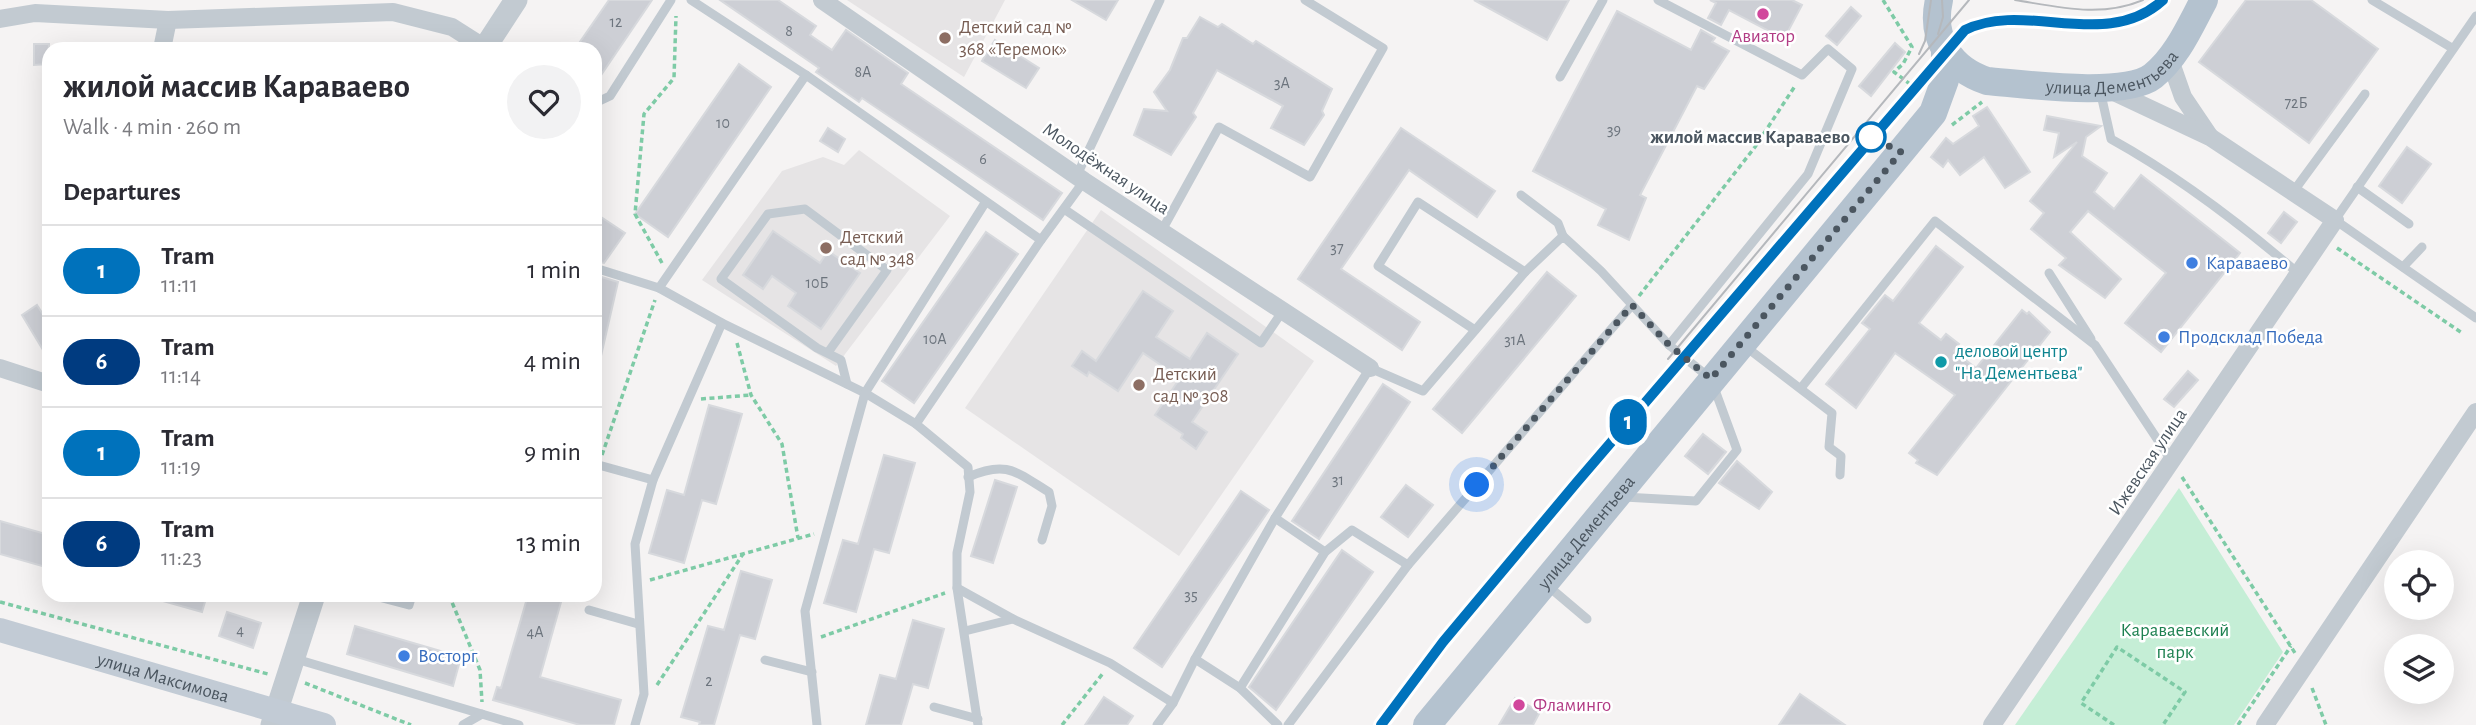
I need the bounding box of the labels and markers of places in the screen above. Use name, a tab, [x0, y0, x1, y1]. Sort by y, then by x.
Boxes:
marker: Авиатор	[1755, 6, 1771, 22]
place label: Детский сад № 368 «Теремок»	[959, 18, 1072, 59]
place label: Авиатор	[1731, 27, 1795, 46]
marker: Детский сад № 368 «Теремок»	[937, 30, 953, 46]
marker: жилой массив Караваево	[1856, 122, 1886, 152]
place label: жилой массив Караваево	[1650, 128, 1850, 147]
place label: Детский сад № 348	[840, 228, 915, 269]
marker: Детский сад № 348	[818, 240, 834, 256]
place label: Караваево	[2206, 254, 2288, 273]
marker: Караваево	[2184, 255, 2200, 271]
place label: Продсклад Победа	[2178, 328, 2324, 347]
marker: Продсклад Победа	[2156, 329, 2172, 345]
place label: деловой центр "На Дементьева"	[1955, 342, 2083, 383]
marker: деловой центр "На Дементьева"	[1933, 354, 1949, 370]
place label: Детский сад № 308	[1153, 365, 1229, 406]
marker: Детский сад № 308	[1131, 377, 1147, 393]
place label: Восторг	[418, 647, 478, 666]
marker: Восторг	[396, 648, 412, 664]
place label: Фламинго	[1533, 696, 1611, 715]
marker: Фламинго	[1511, 697, 1527, 713]

